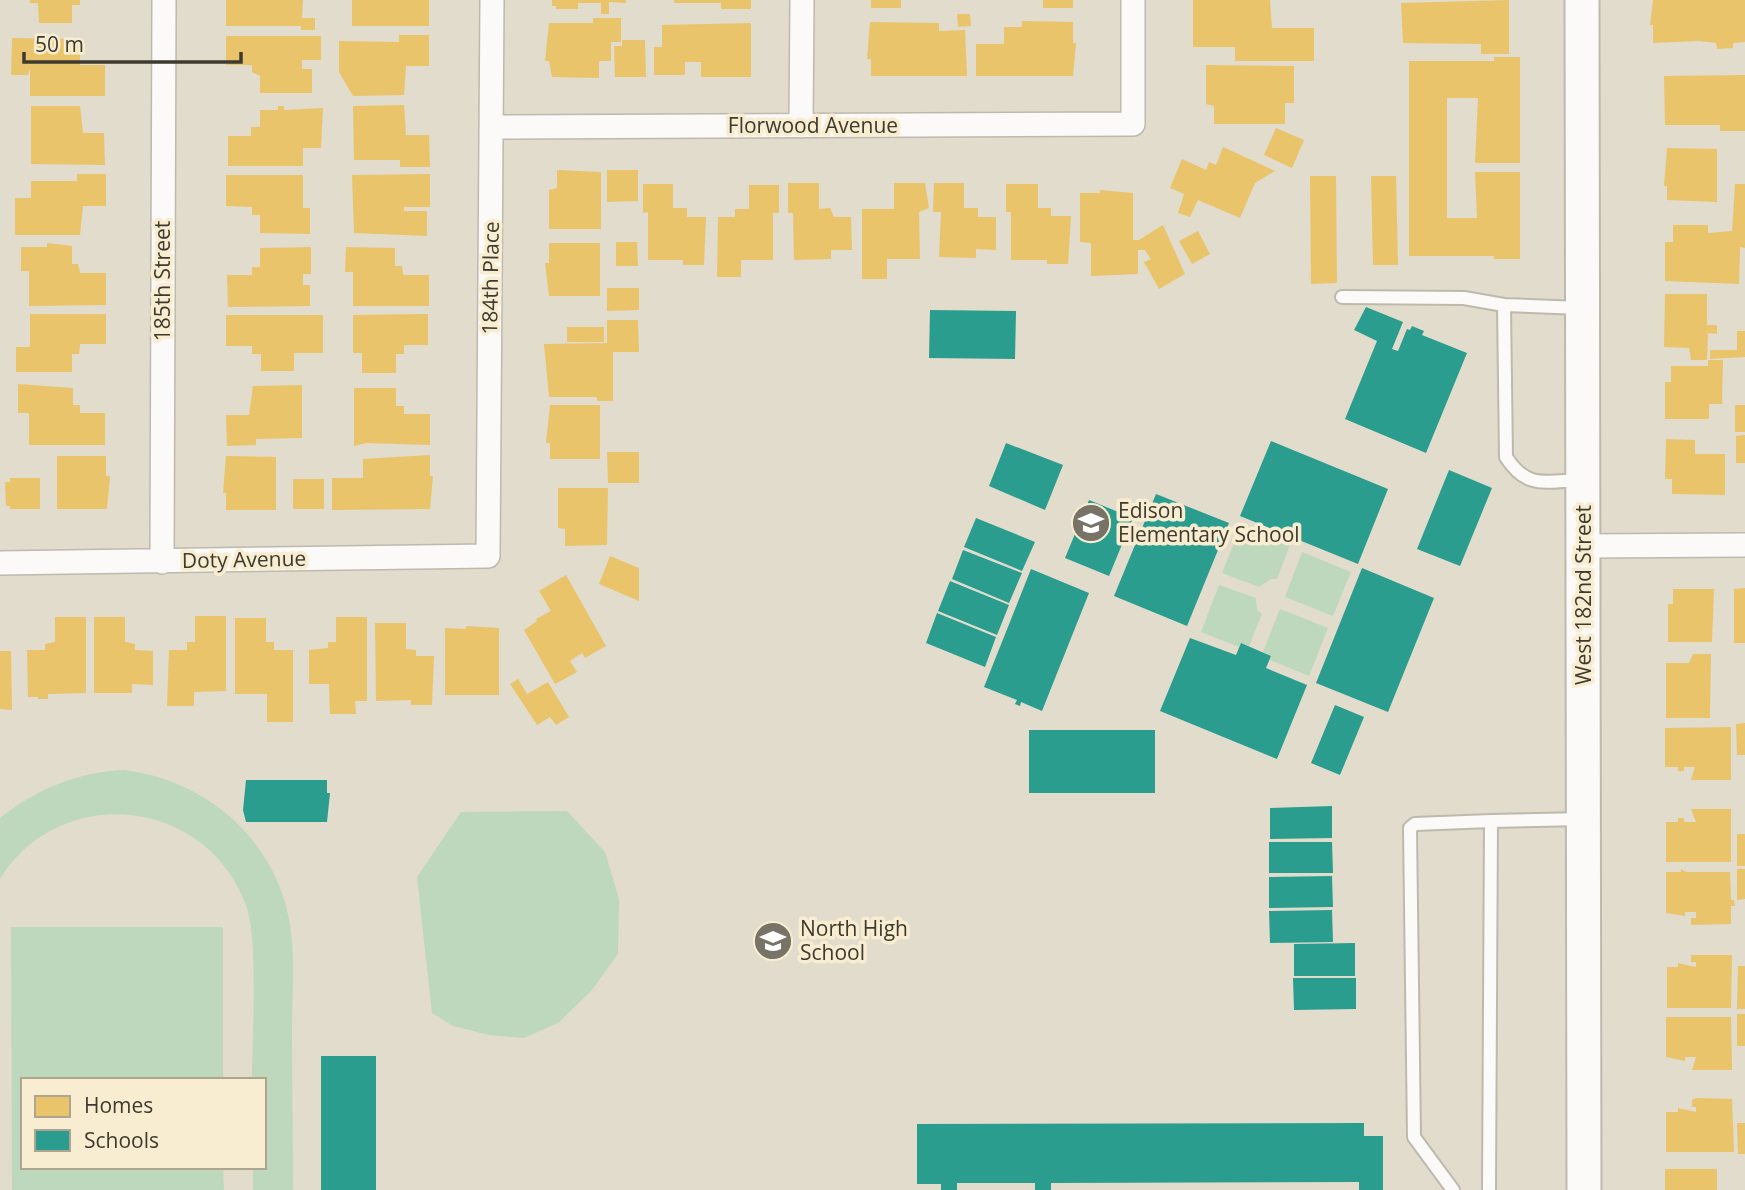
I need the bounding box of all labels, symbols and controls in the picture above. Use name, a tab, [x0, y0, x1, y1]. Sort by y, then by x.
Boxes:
scale bar	[24, 21, 242, 65]
text: 50 m	[35, 30, 84, 58]
street label: Florwood Avenue	[728, 111, 898, 139]
street label: 185th Street	[148, 221, 176, 341]
street label: 184th Place	[475, 221, 505, 335]
place label: Edison Elementary School	[1118, 496, 1300, 548]
school or university icon: Edison Elementary School	[1070, 502, 1112, 544]
street label: West 182nd Street	[1569, 505, 1597, 685]
street label: Doty Avenue	[182, 544, 306, 574]
place label: North High School	[800, 914, 908, 966]
school or university icon: North High School	[752, 920, 794, 962]
legend	[21, 1078, 266, 1169]
text: Homes	[84, 1091, 153, 1119]
text: Schools	[84, 1126, 159, 1154]

